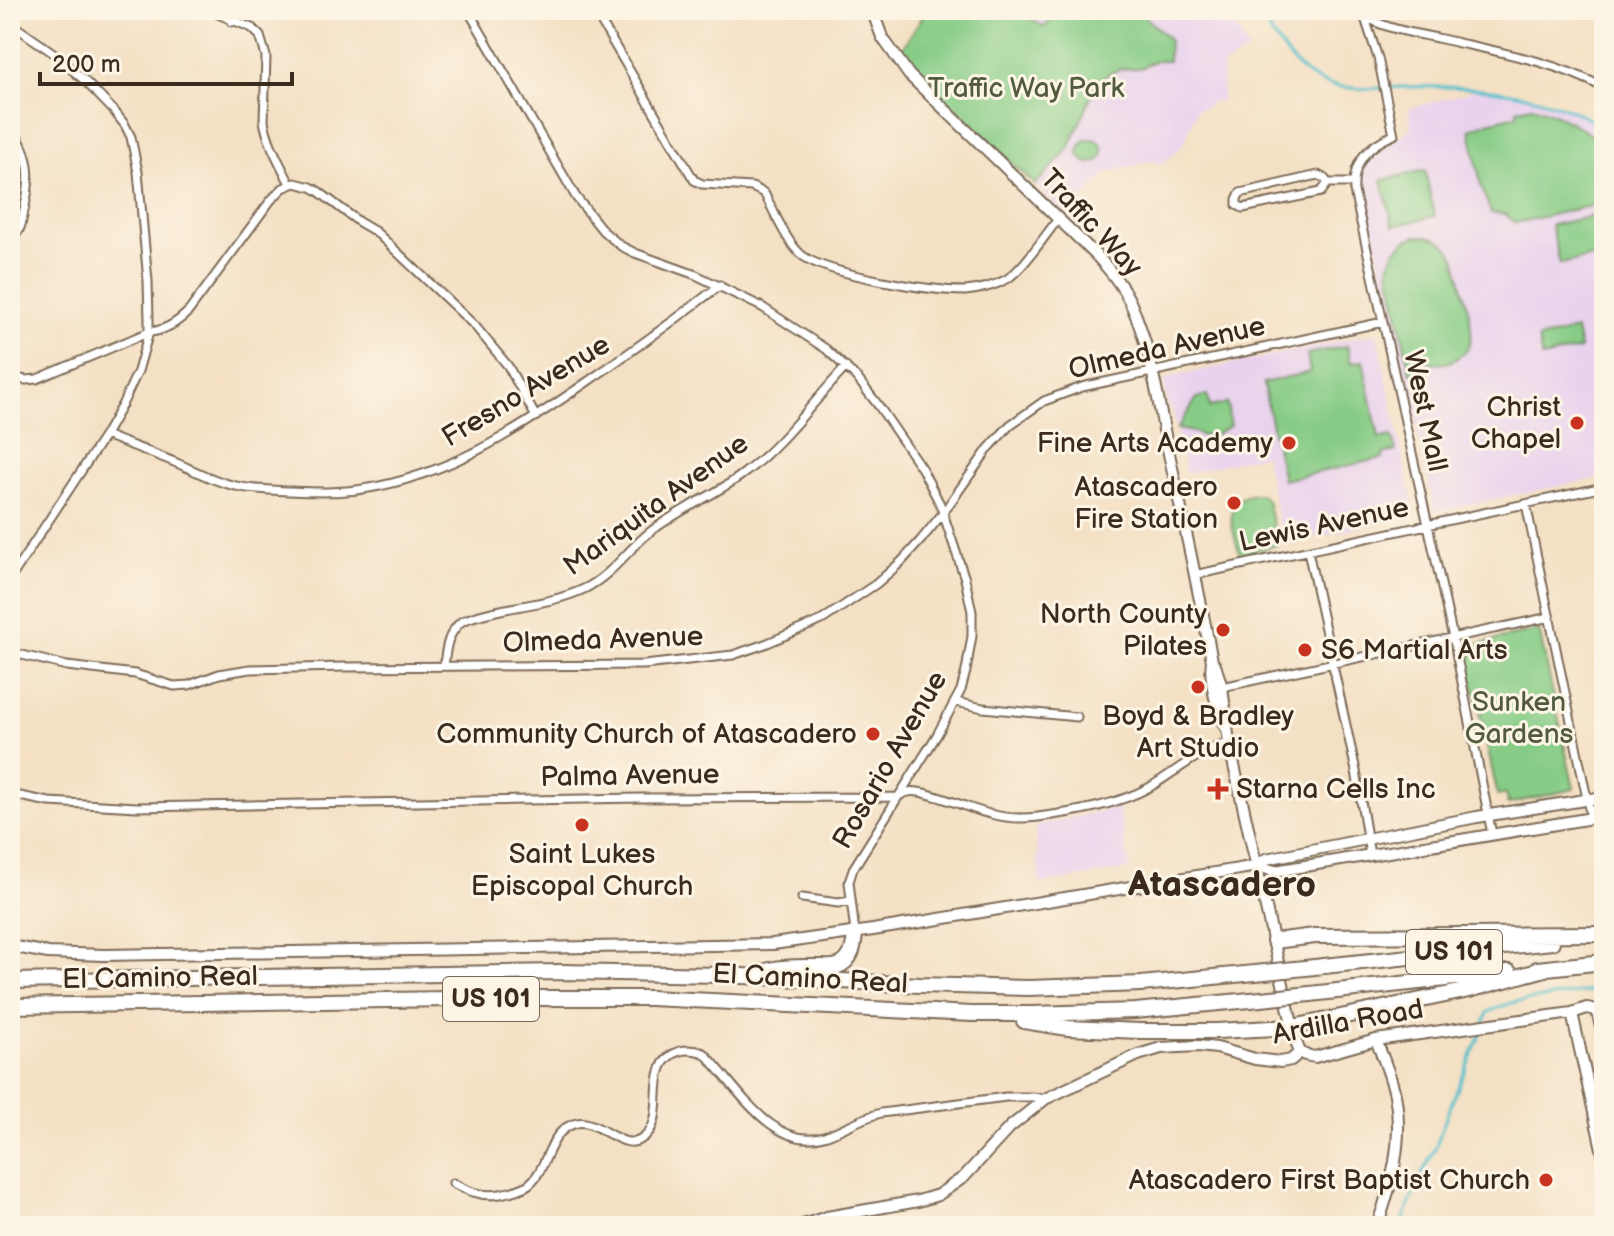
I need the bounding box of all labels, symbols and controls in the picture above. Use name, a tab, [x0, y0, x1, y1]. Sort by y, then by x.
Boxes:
scale bar	[40, 36, 292, 86]
text: 200 m	[52, 50, 121, 79]
park label: Traffic Way Park	[928, 72, 1125, 105]
street label: Traffic Way	[1033, 163, 1149, 284]
street label: Olmeda Avenue	[1065, 309, 1269, 387]
street label: Fresno Avenue	[436, 328, 616, 454]
street label: West Mall	[1396, 347, 1454, 475]
place label: Christ Chapel	[1471, 391, 1561, 456]
marker: Christ Chapel	[1568, 414, 1586, 432]
street label: Mariquita Avenue	[557, 427, 755, 583]
place label: Fine Arts Academy	[1037, 427, 1273, 460]
marker: Fine Arts Academy	[1280, 434, 1298, 452]
place label: Atascadero Fire Station	[1074, 471, 1218, 536]
street label: Lewis Avenue	[1236, 491, 1412, 559]
marker: Atascadero Fire Station	[1225, 494, 1243, 512]
place label: North County Pilates	[1040, 598, 1207, 663]
street label: Olmeda Avenue	[502, 620, 704, 660]
marker: North County Pilates	[1214, 621, 1232, 639]
place label: S6 Martial Arts	[1321, 634, 1508, 667]
marker: S6 Martial Arts	[1296, 641, 1314, 659]
street label: Rosario Avenue	[826, 665, 954, 855]
marker: Boyd & Bradley Art Studio	[1189, 678, 1207, 696]
park label: Sunken Gardens	[1465, 686, 1573, 751]
place label: Boyd & Bradley Art Studio	[1102, 700, 1294, 765]
place label: Community Church of Atascadero	[436, 718, 857, 751]
marker: Community Church of Atascadero	[864, 725, 882, 743]
street label: Palma Avenue	[540, 758, 720, 794]
place label: Starna Cells Inc	[1236, 773, 1436, 806]
marker: Starna Cells Inc	[1207, 778, 1229, 800]
marker: Saint Lukes Episcopal Church	[573, 816, 591, 834]
place label: Saint Lukes Episcopal Church	[471, 838, 693, 903]
district label: Atascadero	[1127, 864, 1316, 907]
road number: US 101	[1406, 930, 1502, 974]
street label: El Camino Real	[711, 957, 909, 1001]
street label: El Camino Real	[62, 960, 258, 996]
road number: US 101	[443, 977, 539, 1021]
street label: Ardilla Road	[1270, 992, 1426, 1052]
place label: Atascadero First Baptist Church	[1129, 1164, 1530, 1197]
marker: Atascadero First Baptist Church	[1537, 1171, 1555, 1189]

